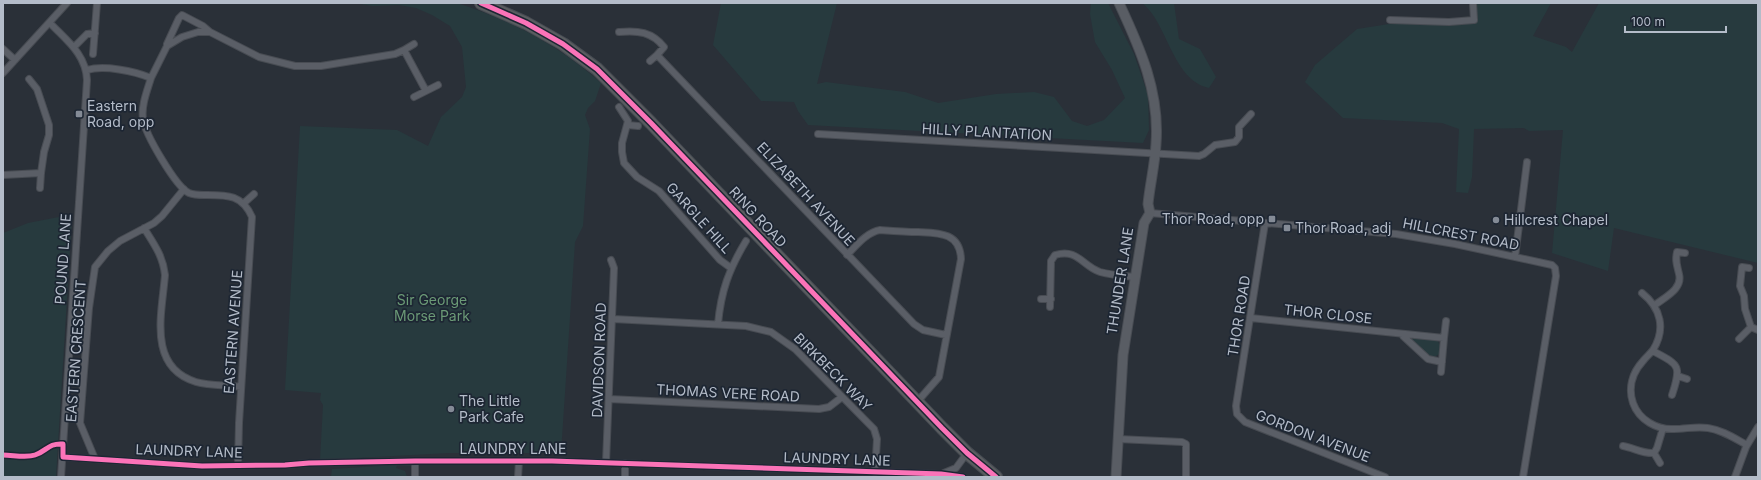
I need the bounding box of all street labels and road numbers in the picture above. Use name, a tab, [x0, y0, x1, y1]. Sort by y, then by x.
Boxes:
street label: HILLY PLANTATION	[921, 120, 1053, 143]
street label: ELIZABETH AVENUE	[754, 138, 859, 249]
street label: GARGLE HILL	[663, 179, 736, 257]
street label: RING ROAD	[726, 183, 791, 251]
street label: POUND LANE	[51, 213, 74, 305]
street label: HILLCREST ROAD	[1401, 214, 1521, 253]
street label: THUNDER LANE	[1103, 226, 1136, 336]
street label: EASTERN AVENUE	[220, 269, 245, 394]
street label: THOR ROAD	[1224, 274, 1253, 358]
street label: EASTERN CRESCENT	[62, 279, 89, 423]
street label: THOR CLOSE	[1283, 300, 1373, 327]
street label: DAVIDSON ROAD	[588, 302, 609, 418]
street label: BIRKBECK WAY	[791, 329, 876, 415]
street label: THOMAS VERE ROAD	[656, 380, 800, 405]
street label: GORDON AVENUE	[1253, 406, 1373, 465]
street label: LAUNDRY LANE	[135, 440, 243, 461]
street label: LAUNDRY LANE	[459, 440, 567, 457]
street label: LAUNDRY LANE	[783, 448, 891, 469]

